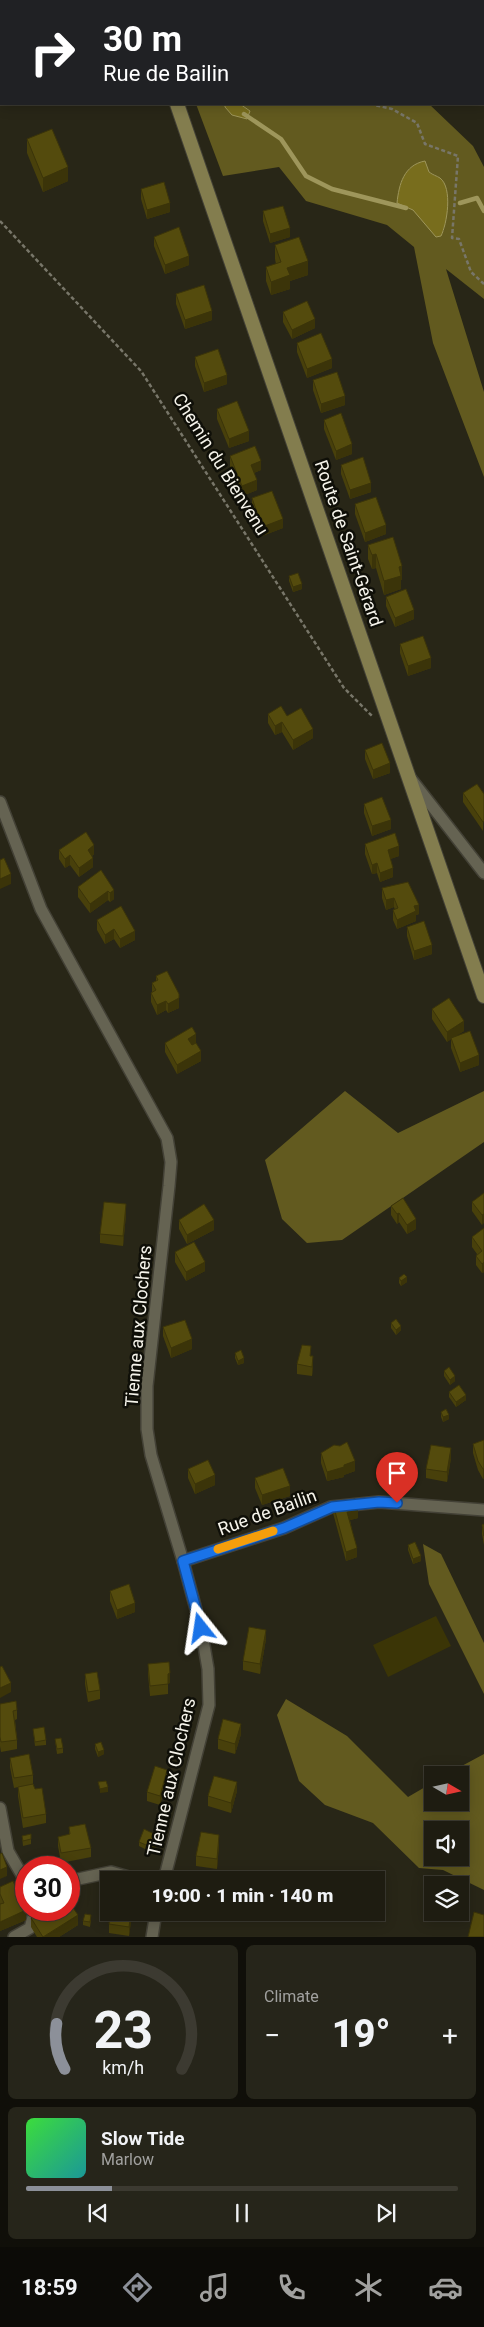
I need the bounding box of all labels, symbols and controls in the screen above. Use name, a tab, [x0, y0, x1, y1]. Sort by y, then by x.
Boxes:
text: 30 m	[103, 19, 182, 60]
icon: right	[20, 20, 85, 85]
text: Rue de Bailin	[103, 61, 229, 86]
street label: Chemin du Bienvenu	[169, 389, 273, 539]
street label: Route de Saint-Gérard	[311, 457, 387, 629]
street label: Tienne aux Clochers	[120, 1244, 156, 1408]
pin	[376, 1452, 418, 1503]
icon: arrive	[383, 1459, 411, 1487]
street label: Rue de Bailin	[215, 1484, 319, 1540]
position arrow	[174, 1601, 226, 1653]
street label: Tienne aux Clochers	[143, 1696, 199, 1858]
north arrow	[424, 1766, 469, 1811]
map controls	[424, 1766, 469, 1921]
button: sound	[424, 1821, 469, 1866]
speed limit sign: 30	[15, 1856, 80, 1921]
button: layers	[424, 1876, 469, 1921]
text: 19:00 · 1 min · 140 m	[151, 1884, 334, 1907]
text: Climate	[264, 1987, 319, 2006]
text: 23	[93, 2000, 153, 2061]
text: 19°	[332, 2012, 390, 2056]
text: −	[264, 2019, 280, 2052]
text: +	[442, 2019, 458, 2052]
text: km/h	[102, 2057, 144, 2078]
text: Slow Tide	[101, 2127, 184, 2150]
text: Marlow	[101, 2150, 154, 2169]
icon: previous	[84, 2199, 112, 2227]
icon: pause	[228, 2199, 256, 2227]
icon: next	[372, 2199, 400, 2227]
icon: directions	[120, 2270, 155, 2305]
icon: music	[197, 2270, 232, 2305]
icon: phone	[274, 2270, 309, 2305]
icon: climate	[351, 2270, 386, 2305]
icon: car	[428, 2270, 463, 2305]
text: 18:59	[21, 2275, 78, 2300]

